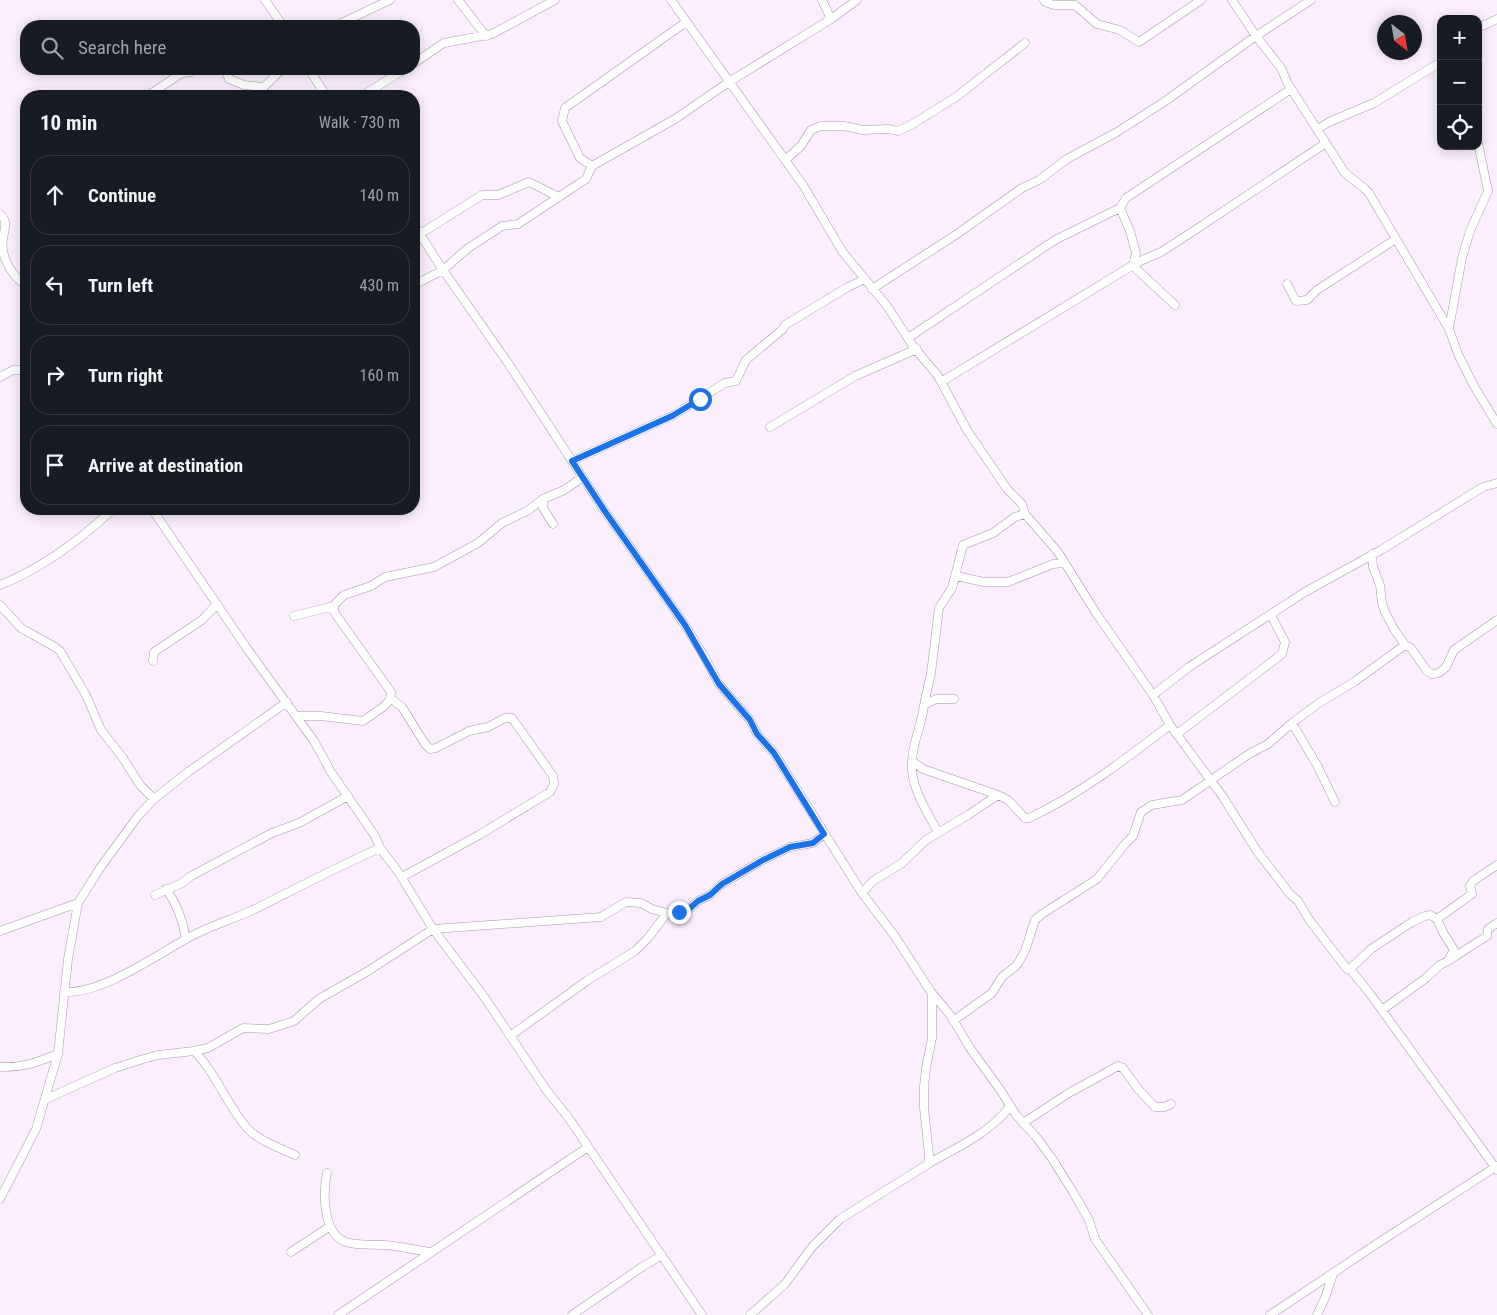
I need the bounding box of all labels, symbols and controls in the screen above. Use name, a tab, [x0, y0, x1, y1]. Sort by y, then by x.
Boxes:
north arrow	[1377, 15, 1422, 60]
map controls	[1437, 15, 1482, 150]
button: +	[1437, 15, 1482, 60]
search box	[20, 20, 420, 75]
icon: search	[38, 34, 66, 62]
text: Search here	[78, 36, 166, 59]
button: −	[1437, 60, 1482, 105]
button: locate	[1437, 105, 1482, 150]
text: 10 min	[40, 111, 97, 135]
text: Walk · 730 m	[319, 113, 400, 132]
icon: ahead	[41, 181, 69, 209]
text: Continue	[88, 184, 156, 207]
text: 140 m	[360, 186, 399, 205]
icon: left	[41, 271, 69, 299]
text: Turn left	[88, 274, 153, 297]
text: 430 m	[360, 276, 399, 295]
icon: right	[41, 361, 69, 389]
text: Turn right	[88, 364, 163, 387]
text: 160 m	[360, 366, 399, 385]
route start	[689, 388, 712, 411]
icon: arrive	[41, 451, 69, 479]
text: Arrive at destination	[88, 454, 243, 477]
route end	[668, 901, 691, 924]

